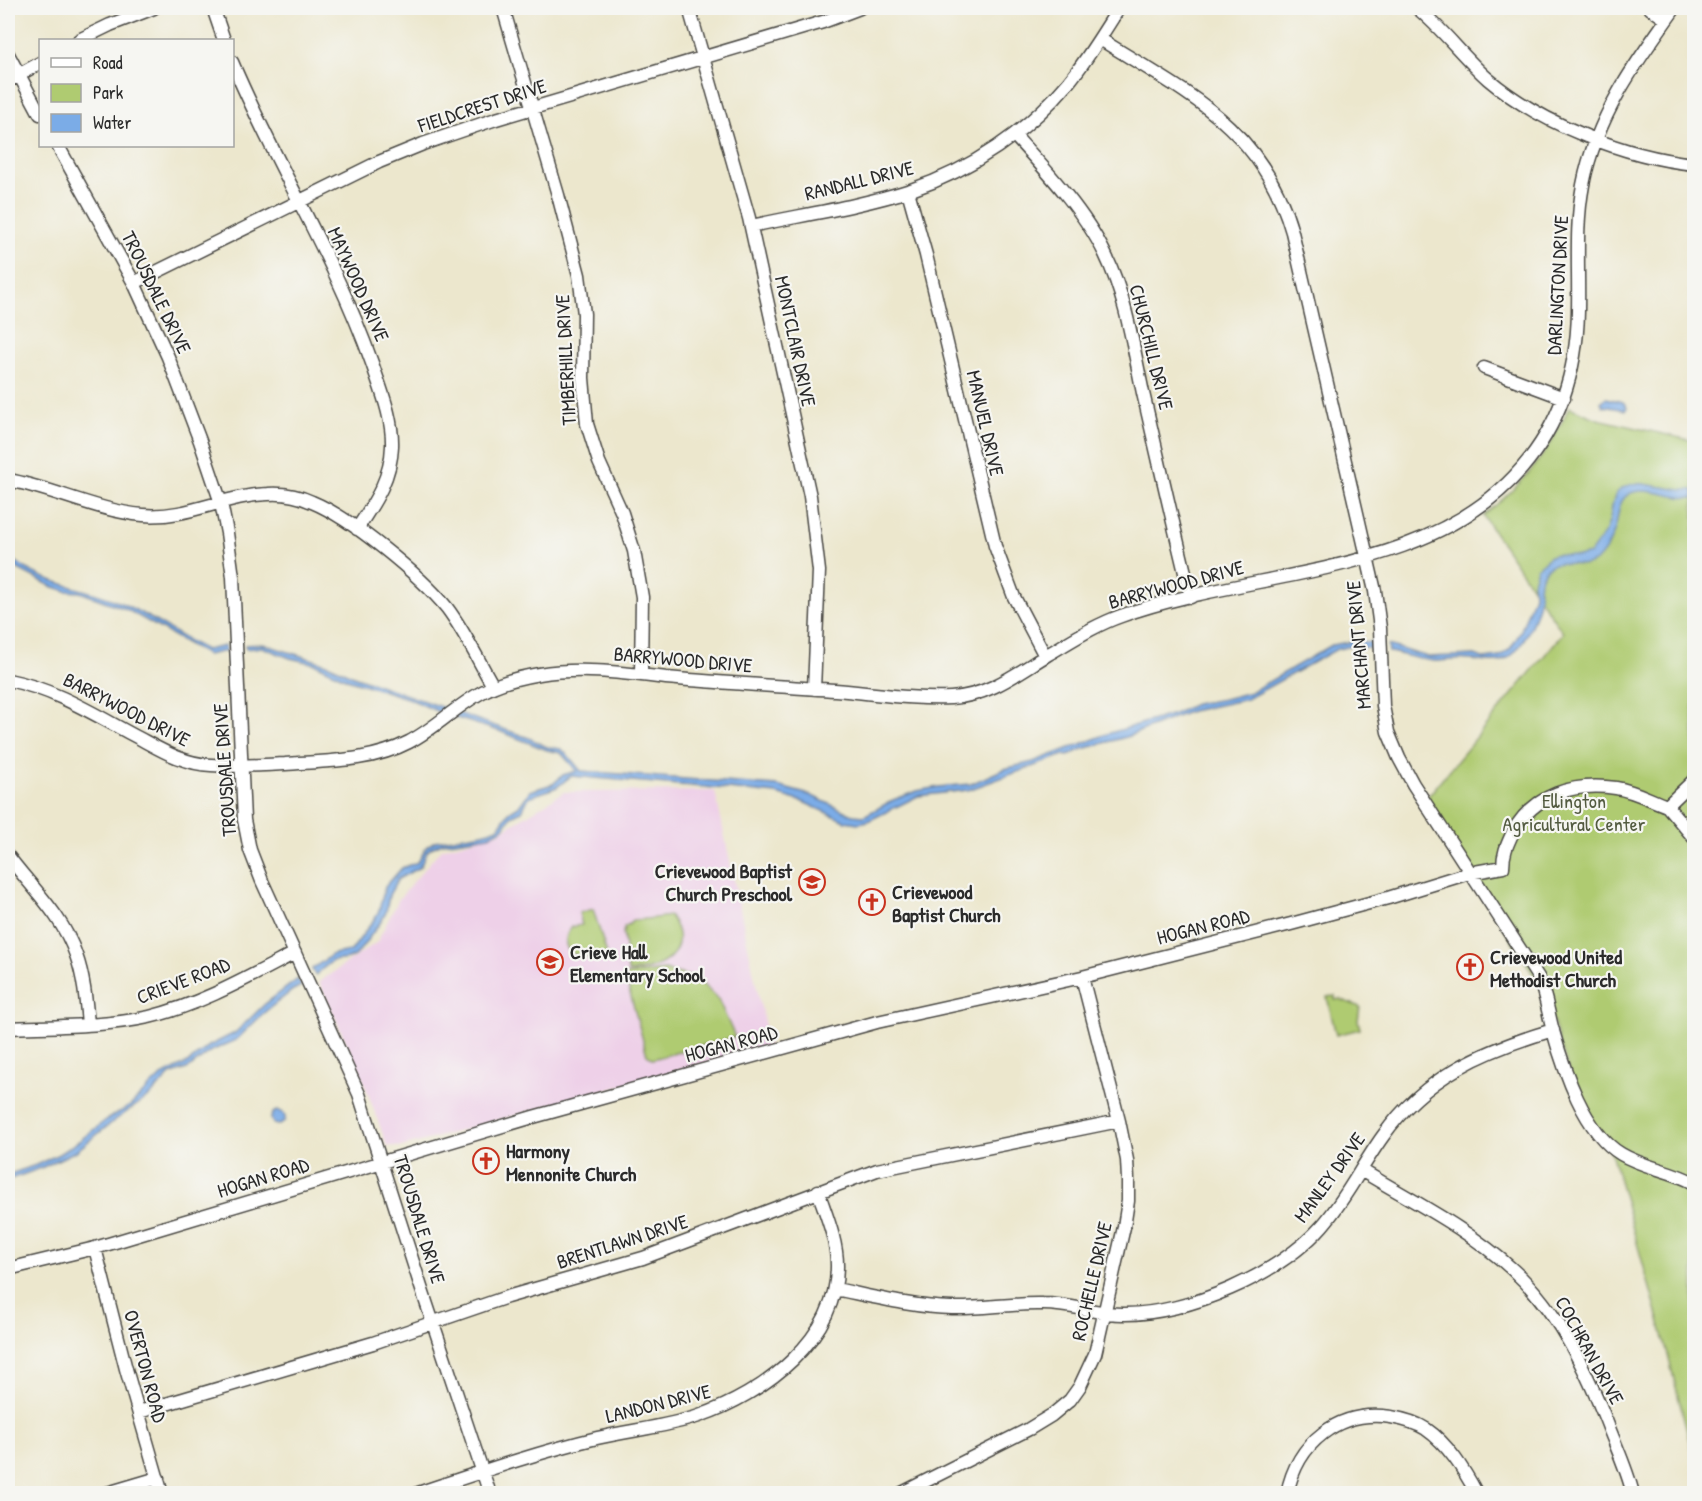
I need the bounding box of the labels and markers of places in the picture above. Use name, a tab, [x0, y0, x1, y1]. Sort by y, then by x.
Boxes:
place label: Crievewood Baptist Church Preschool	[655, 857, 793, 907]
school or university icon: Crievewood Baptist Church Preschool	[797, 867, 827, 897]
place label: Crievewood Baptist Church	[892, 878, 1001, 929]
church icon: Crievewood Baptist Church	[857, 887, 887, 917]
place label: Crieve Hall Elementary School	[570, 938, 706, 989]
place label: Crievewood United Methodist Church	[1490, 943, 1622, 993]
school or university icon: Crieve Hall Elementary School	[535, 947, 565, 977]
church icon: Crievewood United Methodist Church	[1455, 952, 1485, 982]
place label: Harmony Mennonite Church	[506, 1137, 637, 1187]
church icon: Harmony Mennonite Church	[471, 1146, 501, 1176]

